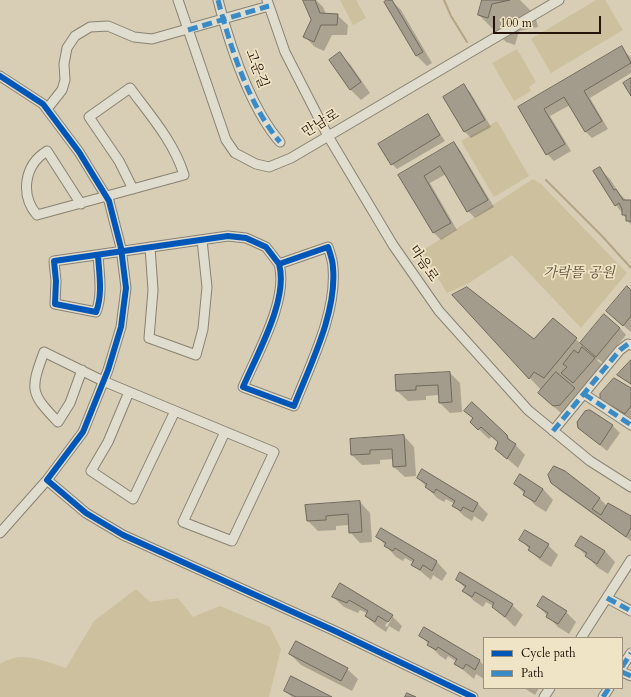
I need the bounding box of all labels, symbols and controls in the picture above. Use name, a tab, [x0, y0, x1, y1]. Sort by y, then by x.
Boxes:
scale bar	[495, 8, 603, 34]
text: 100 m	[500, 15, 532, 31]
street label: 고운길	[241, 47, 271, 91]
street label: 만남로	[299, 106, 343, 142]
street label: 마음로	[405, 242, 441, 286]
park label: 가락뜰 공원	[543, 266, 615, 282]
legend	[483, 637, 623, 689]
text: Cycle path	[521, 645, 576, 661]
text: Path	[521, 665, 544, 681]

